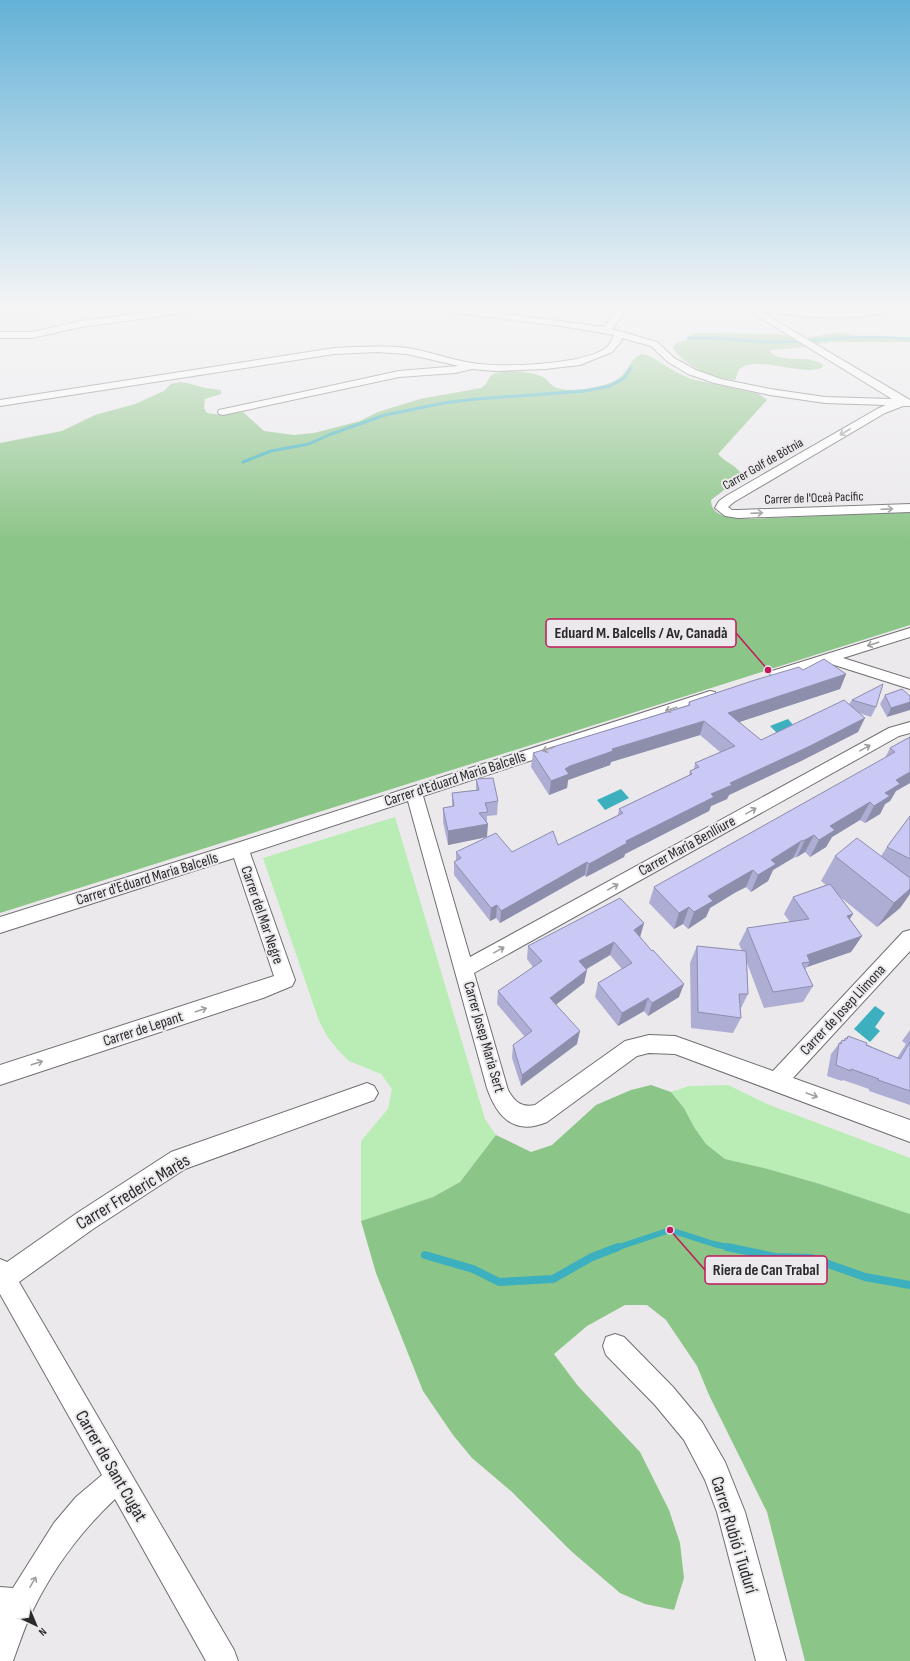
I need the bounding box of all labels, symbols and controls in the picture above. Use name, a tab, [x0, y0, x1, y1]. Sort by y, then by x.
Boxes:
one-way arrow	[839, 429, 851, 437]
street label: Carrer Golf de Bòtnia	[720, 434, 806, 494]
street label: Carrer de l'Oceà Pacífic	[764, 488, 864, 508]
one-way arrow	[880, 505, 893, 513]
one-way arrow	[750, 510, 763, 517]
callout: Eduard M. Balcells / Av, Canadà	[546, 619, 736, 647]
text: Eduard M. Balcells / Av, Canadà	[554, 624, 728, 643]
one-way arrow	[867, 641, 880, 648]
one-way arrow	[666, 705, 678, 713]
one-way arrow	[859, 744, 871, 751]
one-way arrow	[542, 745, 554, 753]
street label: Carrer d'Eduard Maria Balcells	[382, 747, 528, 811]
one-way arrow	[745, 806, 757, 814]
street label: Carrer Maria Benlliure	[635, 812, 739, 880]
street label: Carrer d'Eduard Maria Balcells	[74, 848, 220, 910]
street label: Carrer del Mar Negre	[236, 863, 288, 967]
one-way arrow	[607, 883, 619, 890]
one-way arrow	[493, 945, 505, 953]
street label: Carrer de Josep Llimona	[796, 960, 890, 1059]
street label: Carrer Josep Maria Sert	[459, 979, 509, 1095]
one-way arrow	[194, 1006, 207, 1013]
street label: Carrer de Lepant	[101, 1007, 186, 1051]
one-way arrow	[30, 1059, 43, 1066]
one-way arrow	[806, 1092, 819, 1099]
street label: Carrer Frederic Marès	[72, 1150, 194, 1234]
callout: Riera de Can Trabal	[705, 1256, 827, 1284]
text: Riera de Can Trabal	[713, 1261, 819, 1280]
street label: Carrer de Sant Cugat	[71, 1407, 152, 1526]
street label: Carrer Rubió i Tudurí	[706, 1474, 762, 1597]
one-way arrow	[29, 1576, 37, 1588]
north arrow	[16, 1605, 56, 1645]
text: N	[36, 1625, 49, 1639]

